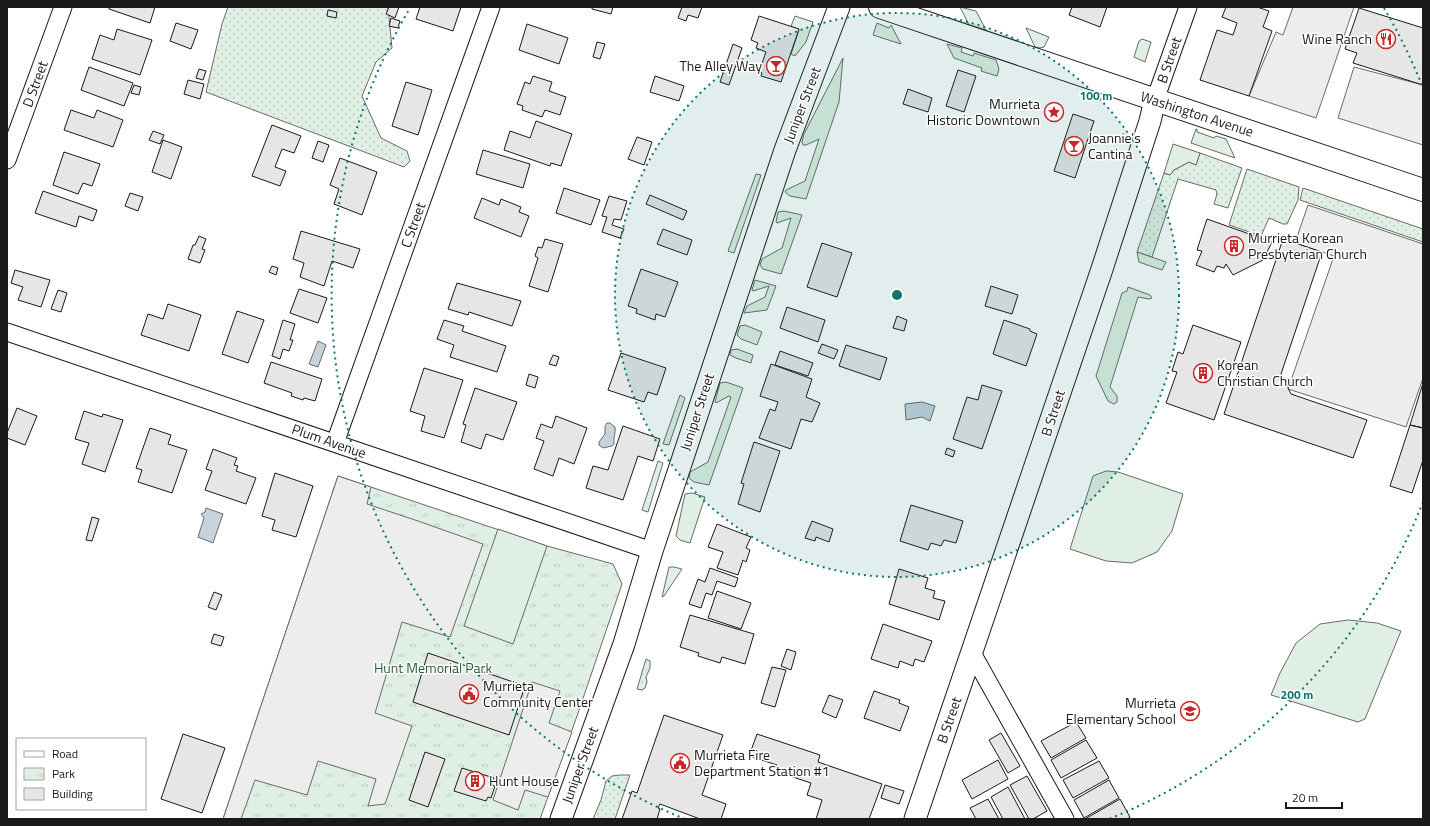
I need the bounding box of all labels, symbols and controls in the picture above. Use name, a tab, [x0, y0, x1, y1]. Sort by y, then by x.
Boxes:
place label: Wine Ranch	[1302, 28, 1372, 49]
restaurant icon: Wine Ranch	[1375, 28, 1397, 50]
street label: B Street	[1151, 34, 1186, 86]
place label: The Alley Way	[679, 55, 762, 76]
bar icon: The Alley Way	[765, 55, 787, 77]
street label: D Street	[16, 58, 53, 110]
street label: Juniper Street	[777, 63, 826, 146]
street label: Washington Avenue	[1138, 85, 1256, 142]
text: 100 m	[1080, 86, 1112, 105]
place label: Murrieta Historic Downtown	[927, 93, 1040, 130]
place icon: Murrieta Historic Downtown	[1043, 101, 1065, 123]
place label: Joannie's Cantina	[1088, 127, 1141, 164]
bar icon: Joannie's Cantina	[1063, 135, 1085, 157]
street label: C Street	[395, 199, 430, 250]
place label: Murrieta Korean Presbyterian Church	[1248, 227, 1367, 264]
building icon: Murrieta Korean Presbyterian Church	[1223, 235, 1245, 257]
centre of rings	[890, 288, 904, 302]
place label: Korean Christian Church	[1217, 354, 1313, 391]
building icon: Korean Christian Church	[1192, 362, 1214, 384]
street label: Juniper Street	[674, 370, 719, 453]
street label: B Street	[1035, 387, 1070, 439]
street label: Plum Avenue	[289, 418, 369, 463]
park label: Hunt Memorial Park	[374, 657, 492, 678]
place label: Murrieta Community Center	[483, 675, 593, 712]
public building icon: Murrieta Community Center	[458, 683, 480, 705]
text: 200 m	[1281, 685, 1313, 704]
place label: Murrieta Elementary School	[1066, 692, 1176, 729]
street label: B Street	[931, 694, 966, 746]
school or university icon: Murrieta Elementary School	[1179, 700, 1201, 722]
street label: Juniper Street	[556, 723, 603, 806]
legend	[16, 738, 146, 810]
text: Road	[52, 744, 78, 763]
place label: Murrieta Fire Department Station #1	[694, 744, 830, 781]
public building icon: Murrieta Fire Department Station #1	[669, 752, 691, 774]
text: Park	[52, 764, 75, 783]
building icon: Hunt House	[464, 770, 486, 792]
place label: Hunt House	[489, 770, 559, 791]
text: Building	[52, 784, 93, 803]
scale bar	[1286, 784, 1342, 810]
text: 20 m	[1292, 788, 1318, 807]

